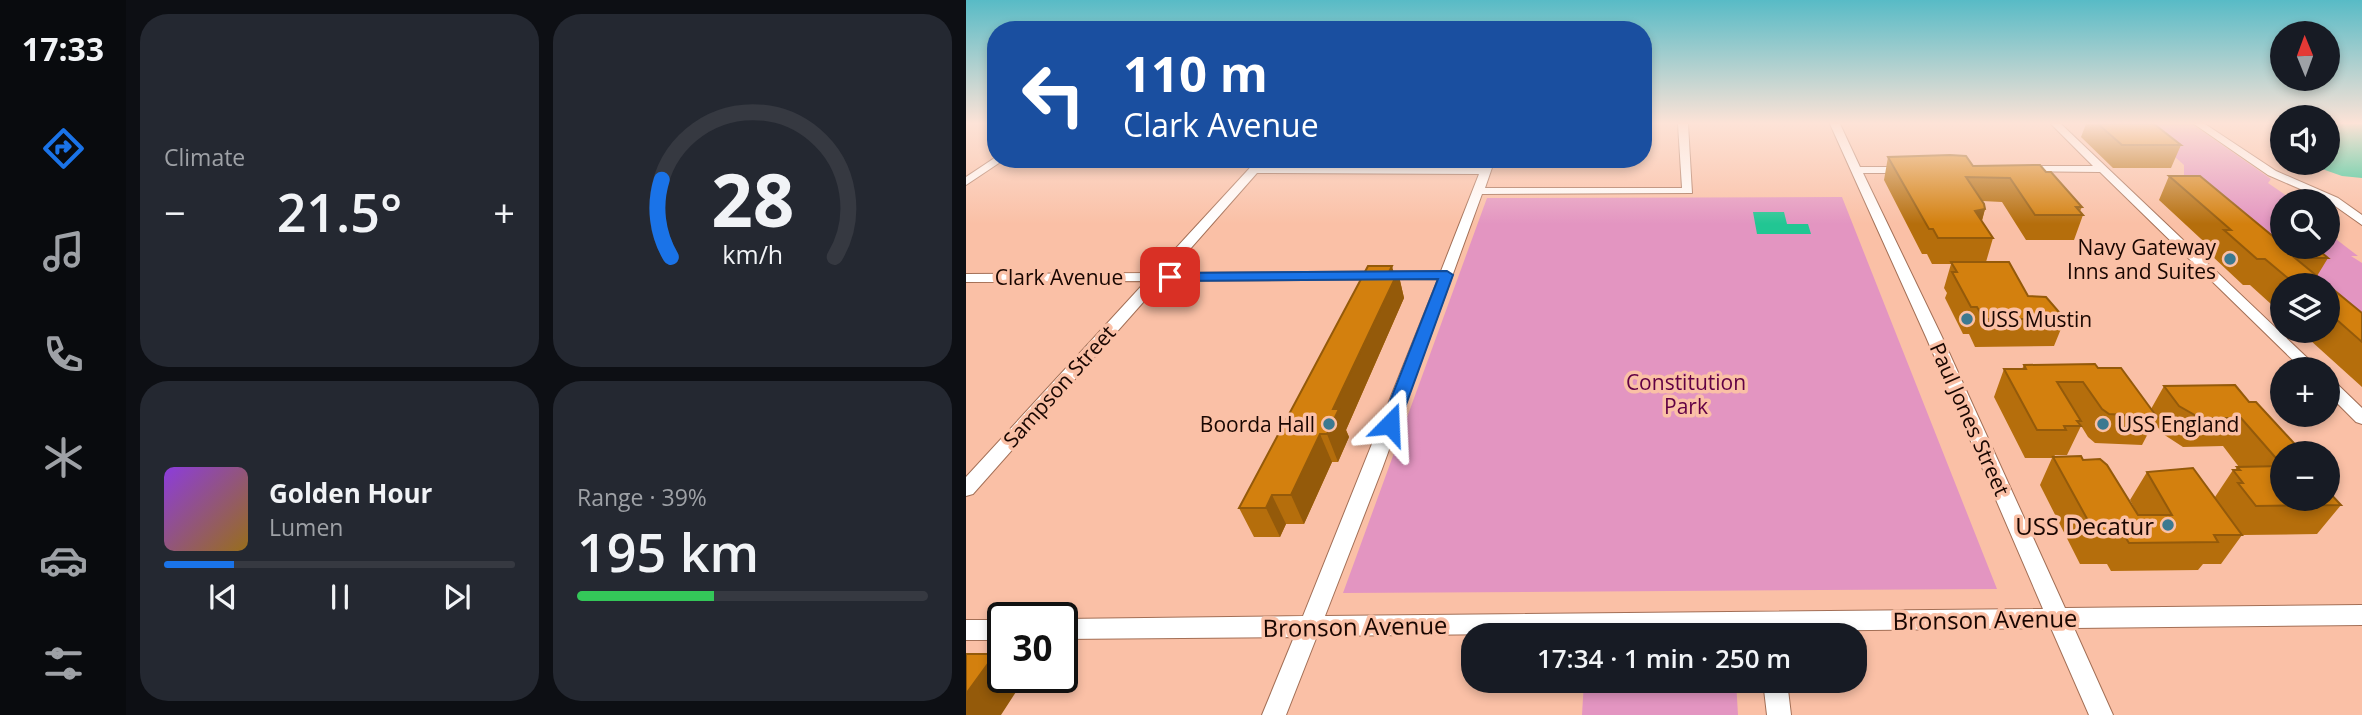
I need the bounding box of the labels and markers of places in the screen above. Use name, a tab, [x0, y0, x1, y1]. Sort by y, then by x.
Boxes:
place label: Navy Gateway Inns and Suites	[2067, 233, 2216, 285]
pin	[1140, 247, 1200, 307]
marker: Navy Gateway Inns and Suites	[2222, 251, 2238, 267]
place label: USS Mustin	[1981, 305, 2092, 333]
marker: USS Mustin	[1959, 311, 1975, 327]
place label: Boorda Hall	[1200, 410, 1315, 438]
place label: USS England	[2117, 410, 2239, 438]
marker: Boorda Hall	[1321, 416, 1337, 432]
marker: USS England	[2095, 416, 2111, 432]
place label: USS Decatur	[2015, 509, 2154, 542]
marker: USS Decatur	[2160, 517, 2176, 533]

